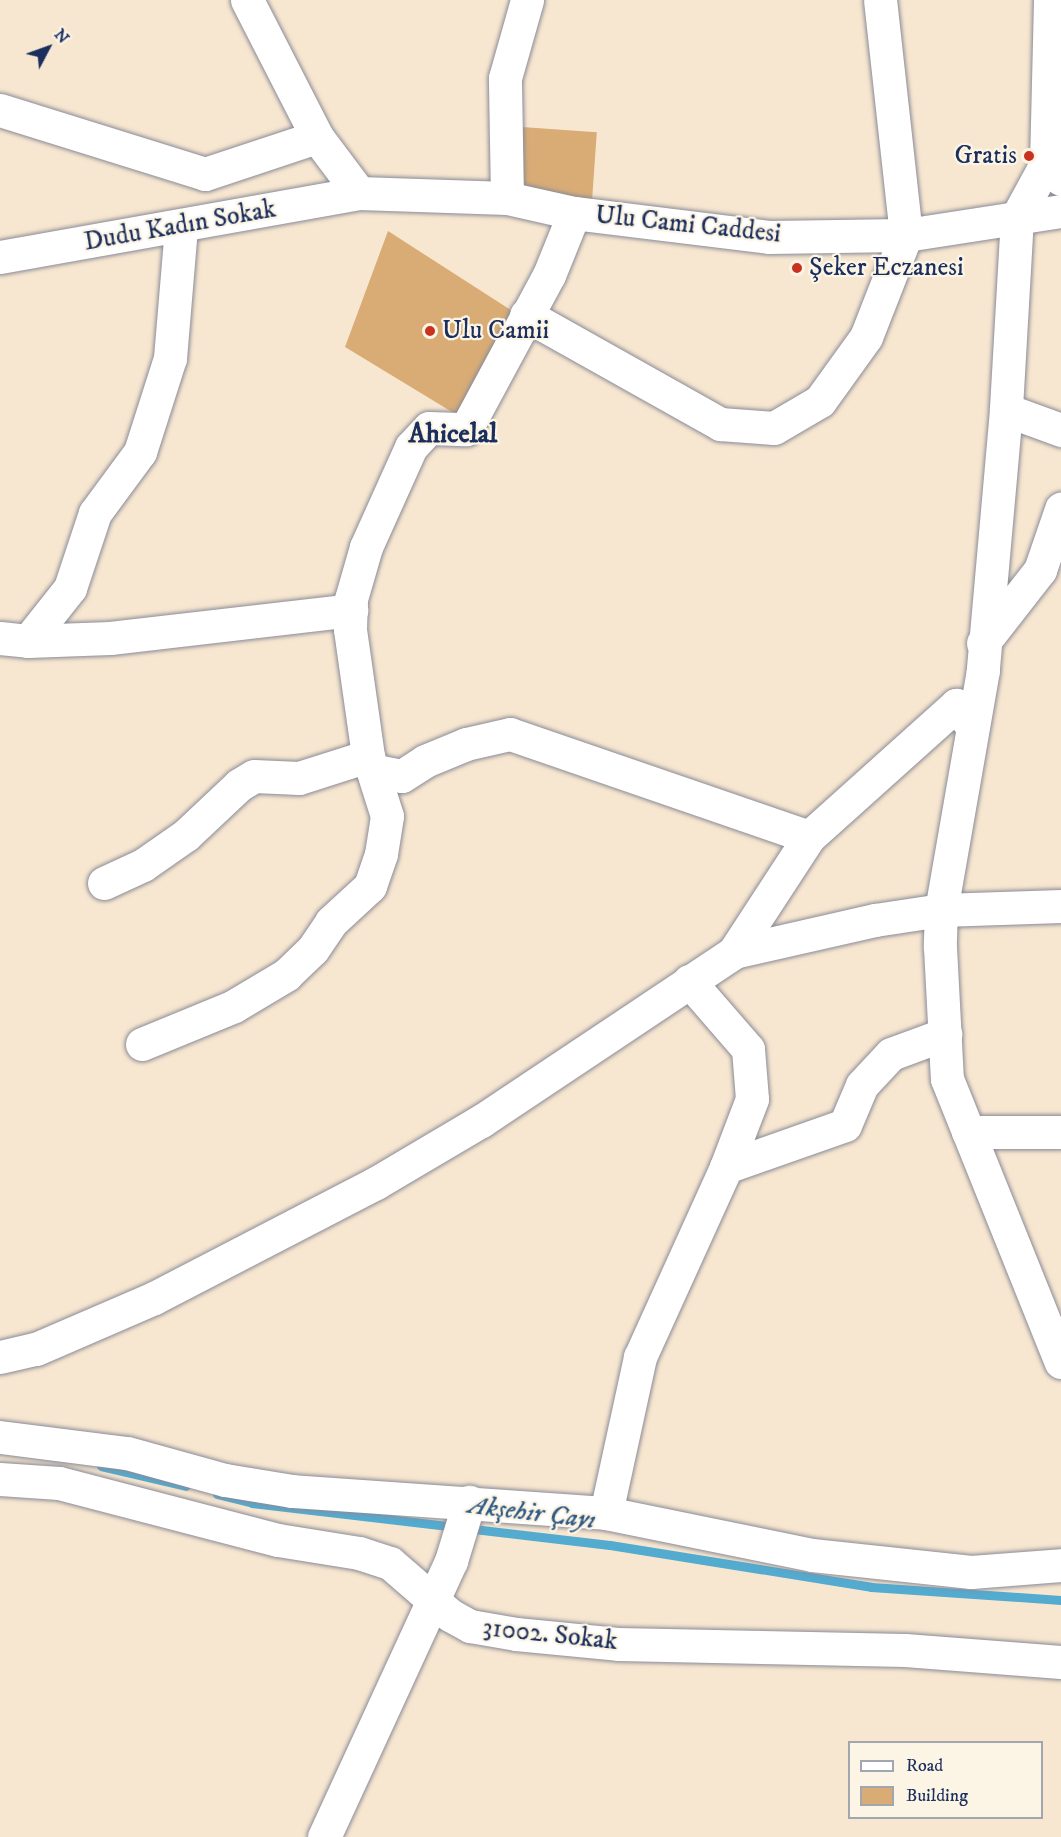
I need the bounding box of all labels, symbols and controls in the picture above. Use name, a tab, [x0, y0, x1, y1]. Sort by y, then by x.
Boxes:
north arrow	[18, 18, 78, 78]
text: N	[50, 25, 73, 48]
place label: Gratis	[954, 140, 1017, 172]
marker: Gratis	[1022, 149, 1036, 163]
street label: Dudu Kadın Sokak	[82, 194, 278, 258]
street label: Ulu Cami Caddesi	[594, 200, 782, 250]
place label: Şeker Eczanesi	[809, 252, 964, 284]
marker: Şeker Eczanesi	[790, 261, 804, 275]
place label: Ulu Camii	[442, 315, 549, 347]
marker: Ulu Camii	[423, 324, 437, 338]
district label: Ahicelal	[409, 419, 497, 451]
water label: Akşehir Çayı	[467, 1489, 597, 1537]
street label: 31002. Sokak	[481, 1612, 619, 1658]
legend	[848, 1741, 1043, 1819]
text: Road	[906, 1755, 943, 1777]
text: Building	[906, 1785, 968, 1807]

